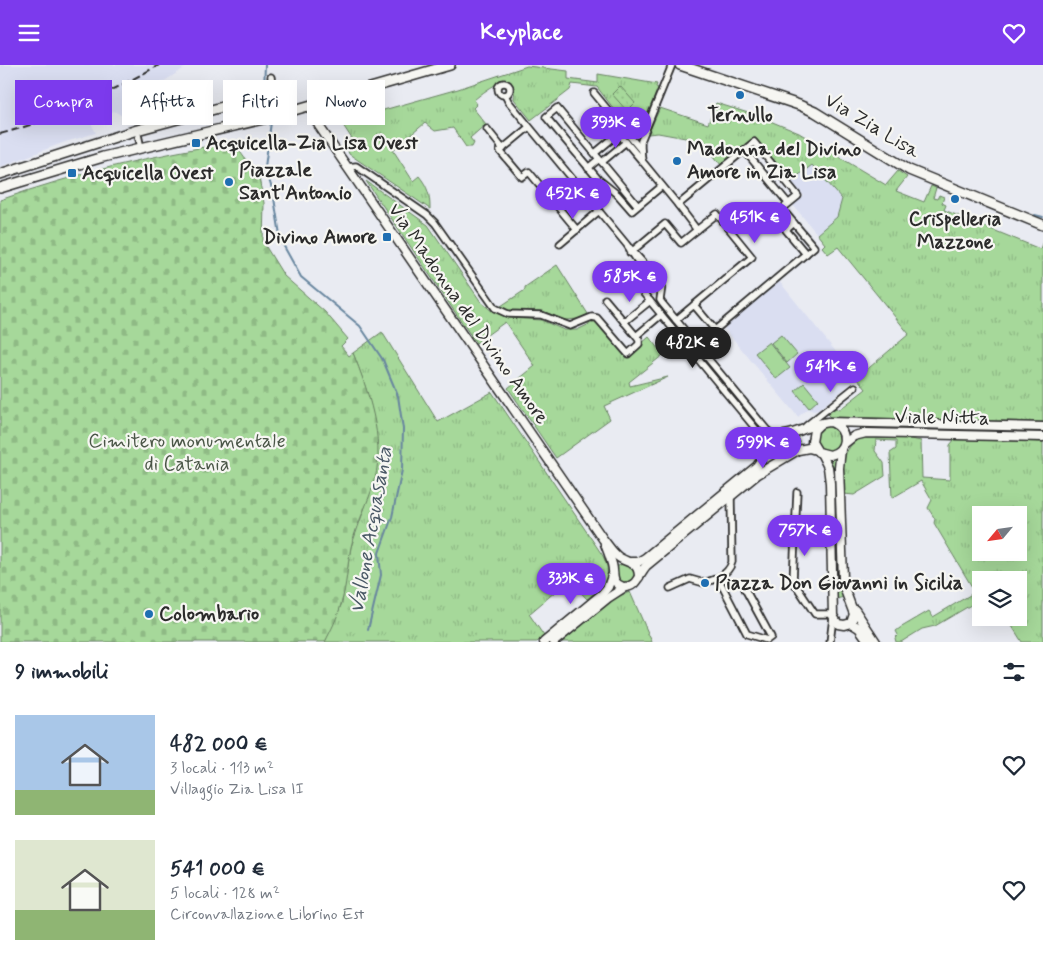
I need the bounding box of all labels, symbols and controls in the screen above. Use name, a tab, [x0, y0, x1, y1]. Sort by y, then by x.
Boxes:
icon: menu	[15, 19, 43, 47]
text: Keyplace	[480, 19, 563, 47]
icon: heart	[1000, 19, 1028, 47]
chip: Compra	[15, 80, 112, 125]
chip: Affitta	[122, 80, 213, 125]
chip: Filtri	[223, 80, 297, 125]
chip: Nuovo	[307, 80, 385, 125]
street label: Via Zia Lisa	[819, 87, 926, 166]
marker: Ternullo	[734, 89, 746, 101]
place label: Ternullo	[707, 102, 773, 129]
pin: 393K €	[575, 107, 657, 149]
text: 393K €	[591, 112, 641, 133]
place label: Acquicella-Zia Lisa Ovest	[206, 130, 418, 157]
place label: Madonna del Divino Amore in Zia Lisa	[687, 136, 862, 186]
marker: Acquicella-Zia Lisa Ovest	[190, 137, 202, 149]
marker: Madonna del Divino Amore in Zia Lisa	[671, 155, 683, 167]
place label: Piazzale Sant'Antonio	[239, 157, 352, 207]
place label: Acquicella Ovest	[82, 160, 214, 187]
marker: Acquicella Ovest	[66, 167, 78, 179]
marker: Piazzale Sant'Antonio	[223, 176, 235, 188]
pin: 452K €	[532, 177, 614, 220]
text: 452K €	[546, 183, 600, 204]
marker: Crispelleria Mazzone	[949, 193, 961, 205]
street label: Via Madonna del Divino Amore	[381, 198, 555, 430]
pin: 451K €	[714, 201, 796, 244]
place label: Crispelleria Mazzone	[909, 206, 1001, 256]
text: 451K €	[730, 207, 780, 228]
place label: Divino Amore	[263, 224, 378, 251]
marker: Divino Amore	[381, 231, 393, 243]
pin: 585K €	[589, 261, 671, 303]
text: 585K €	[603, 266, 657, 287]
pin: 482K €	[652, 327, 734, 369]
text: 482K €	[666, 332, 720, 353]
pin: 541K €	[790, 351, 872, 393]
text: 541K €	[805, 356, 857, 377]
street label: Viale Nitta	[894, 404, 990, 432]
pin: 599K €	[722, 427, 804, 469]
park label: Cimitero monumentale di Catania	[88, 428, 286, 478]
text: 599K €	[736, 432, 790, 453]
water label: Vallone Acquasanta	[343, 445, 399, 615]
north arrow	[972, 506, 1028, 561]
map controls	[972, 506, 1027, 626]
pin: 757K €	[764, 515, 846, 557]
text: 757K €	[778, 520, 832, 541]
pin: 333K €	[530, 563, 612, 605]
text: 333K €	[548, 568, 594, 589]
place label: Piazza Don Giovanni in Sicilia	[715, 570, 963, 597]
button: layers	[972, 571, 1027, 626]
marker: Piazza Don Giovanni in Sicilia	[699, 577, 711, 589]
place label: Colombario	[159, 601, 259, 628]
marker: Colombario	[143, 608, 155, 620]
text: 9 immobili	[15, 658, 109, 686]
icon: filters	[1000, 658, 1028, 686]
text: 482 000 €	[170, 730, 268, 758]
icon: home	[55, 735, 115, 795]
icon: heart	[1000, 751, 1028, 779]
text: 3 locali · 113 m²	[170, 758, 274, 779]
text: Villaggio Zia Lisa II	[170, 779, 304, 800]
text: 541 000 €	[170, 855, 265, 883]
icon: home	[55, 860, 115, 920]
icon: heart	[1000, 876, 1028, 904]
text: 5 locali · 128 m²	[170, 883, 280, 904]
text: Circonvallazione Librino Est	[170, 904, 364, 925]

